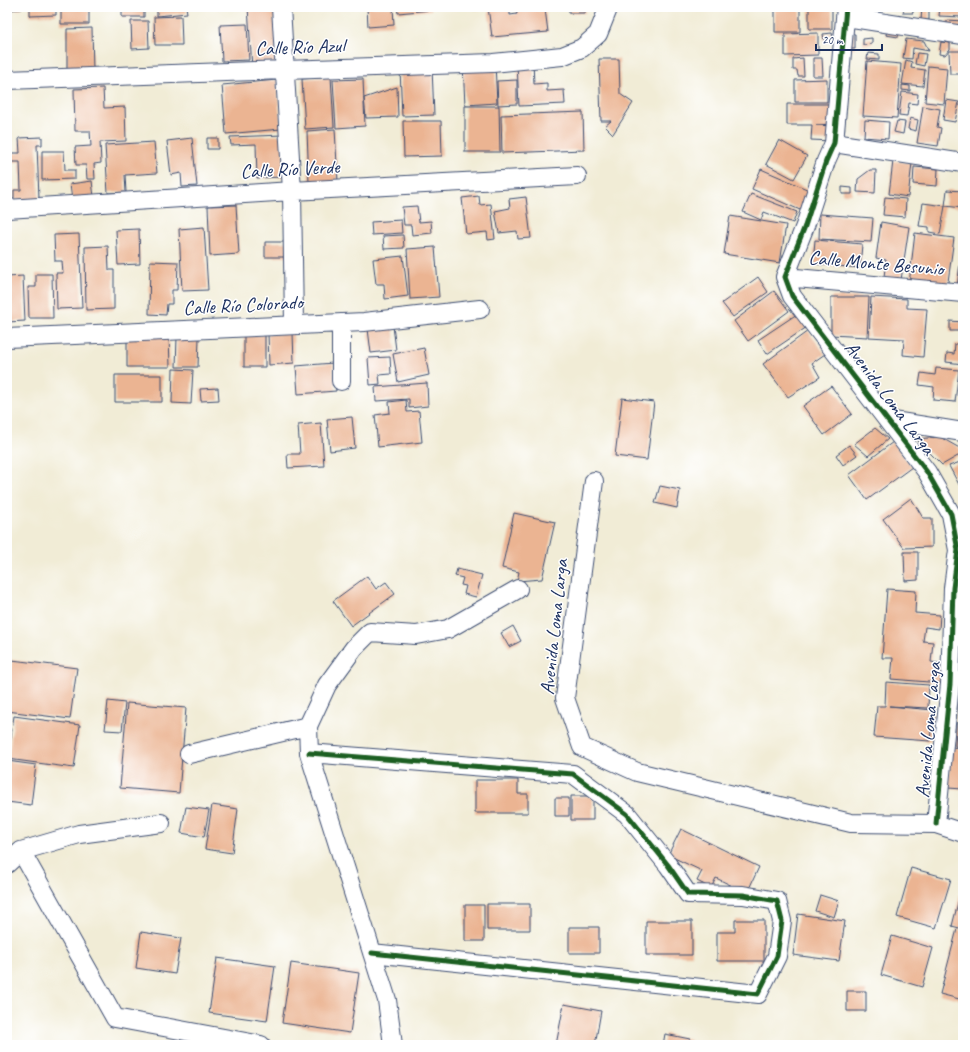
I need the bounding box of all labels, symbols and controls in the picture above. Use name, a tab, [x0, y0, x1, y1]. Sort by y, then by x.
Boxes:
scale bar	[816, 26, 882, 52]
text: 20 m	[822, 32, 844, 48]
street label: Calle Río Azul	[255, 33, 349, 61]
street label: Calle Río Verde	[240, 154, 342, 184]
street label: Calle Monte Besunio	[807, 245, 946, 282]
street label: Calle Río Colorado	[183, 289, 305, 321]
street label: Avenida Loma Larga	[839, 336, 942, 461]
street label: Avenida Loma Larga	[534, 557, 574, 696]
street label: Avenida Loma Larga	[910, 660, 946, 799]

